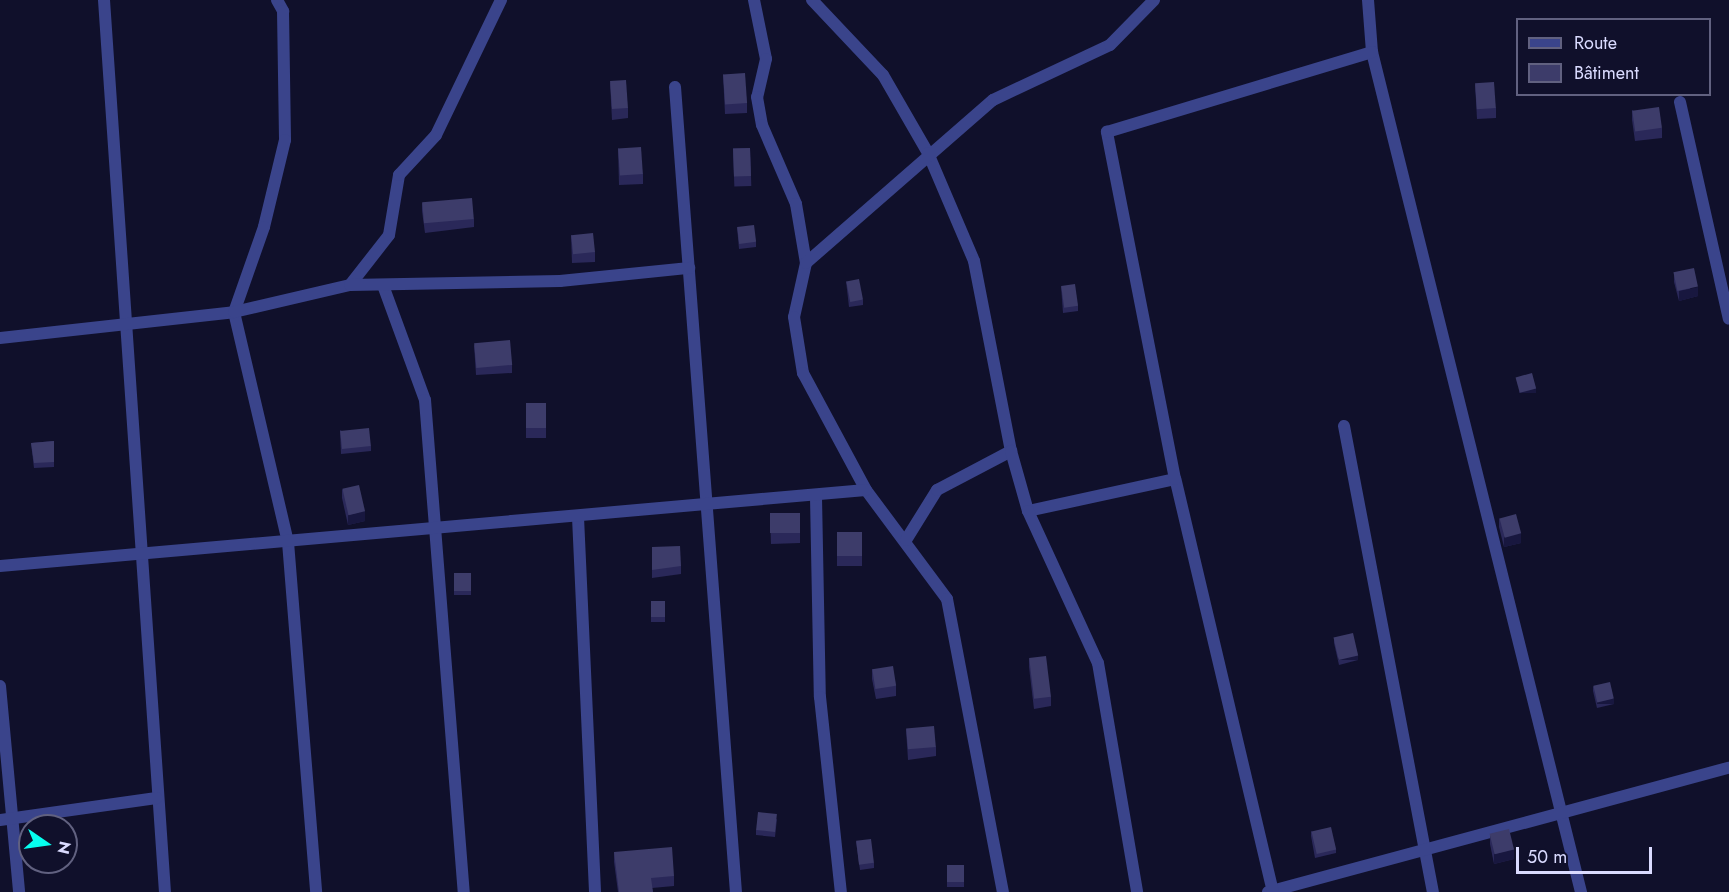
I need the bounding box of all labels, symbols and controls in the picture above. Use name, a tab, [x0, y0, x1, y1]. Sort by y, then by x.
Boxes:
legend	[1516, 18, 1711, 96]
text: Route	[1574, 30, 1617, 56]
text: Bâtiment	[1574, 60, 1639, 86]
north arrow	[18, 814, 78, 874]
scale bar	[1519, 835, 1656, 873]
text: N	[51, 839, 77, 856]
text: 50 m	[1527, 844, 1567, 870]

